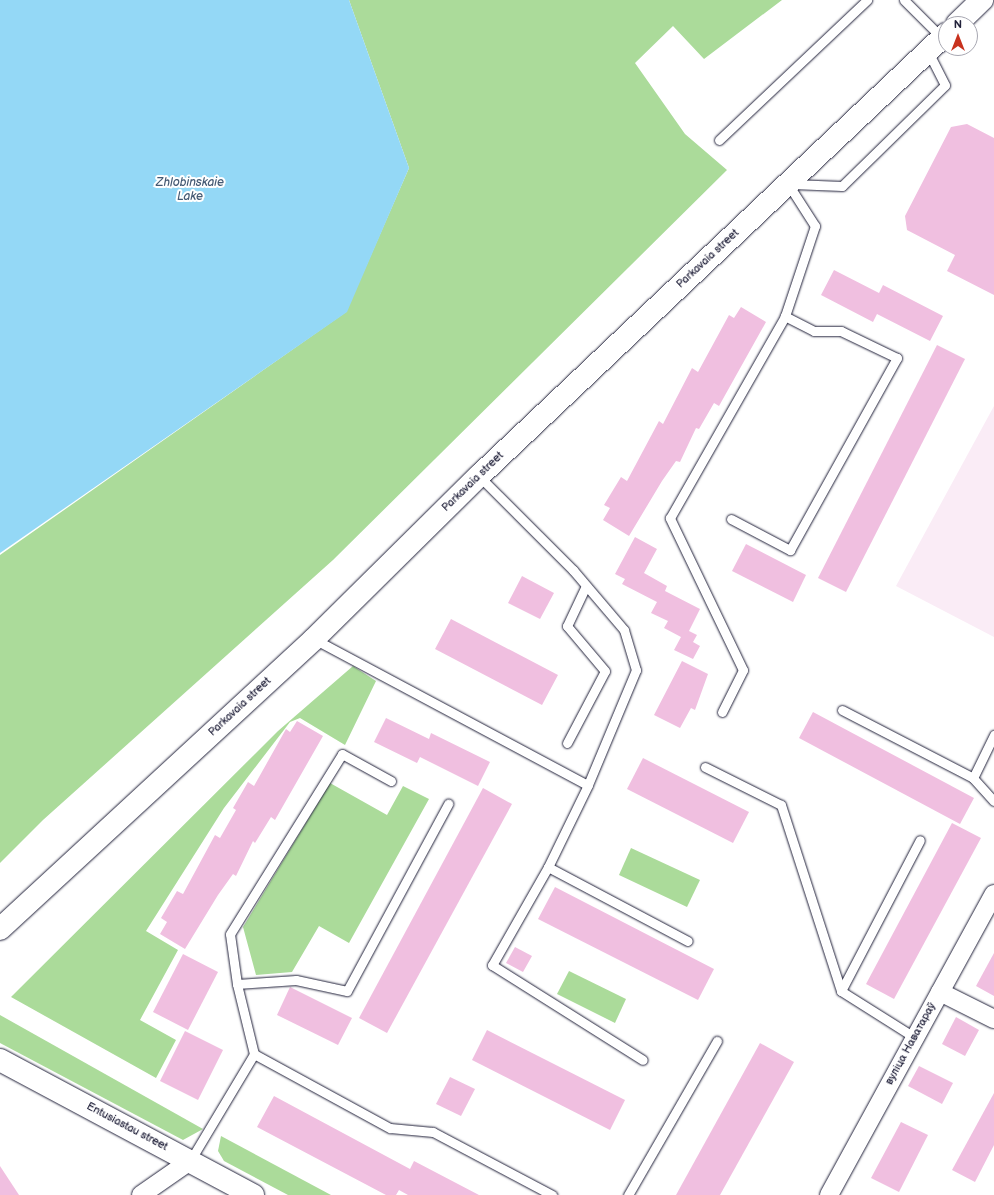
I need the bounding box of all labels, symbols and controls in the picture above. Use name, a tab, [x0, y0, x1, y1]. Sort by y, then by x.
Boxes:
north arrow	[938, 16, 978, 56]
text: N	[954, 18, 962, 31]
water label: Zhlobinskaie Lake	[156, 176, 224, 204]
street label: Parkavaia street	[674, 227, 742, 291]
street label: Parkavaia street	[440, 449, 506, 515]
street label: Parkavaia street	[206, 675, 274, 739]
street label: вуліца Наватараў	[883, 1001, 939, 1087]
street label: Entusiastau street	[84, 1100, 170, 1154]

